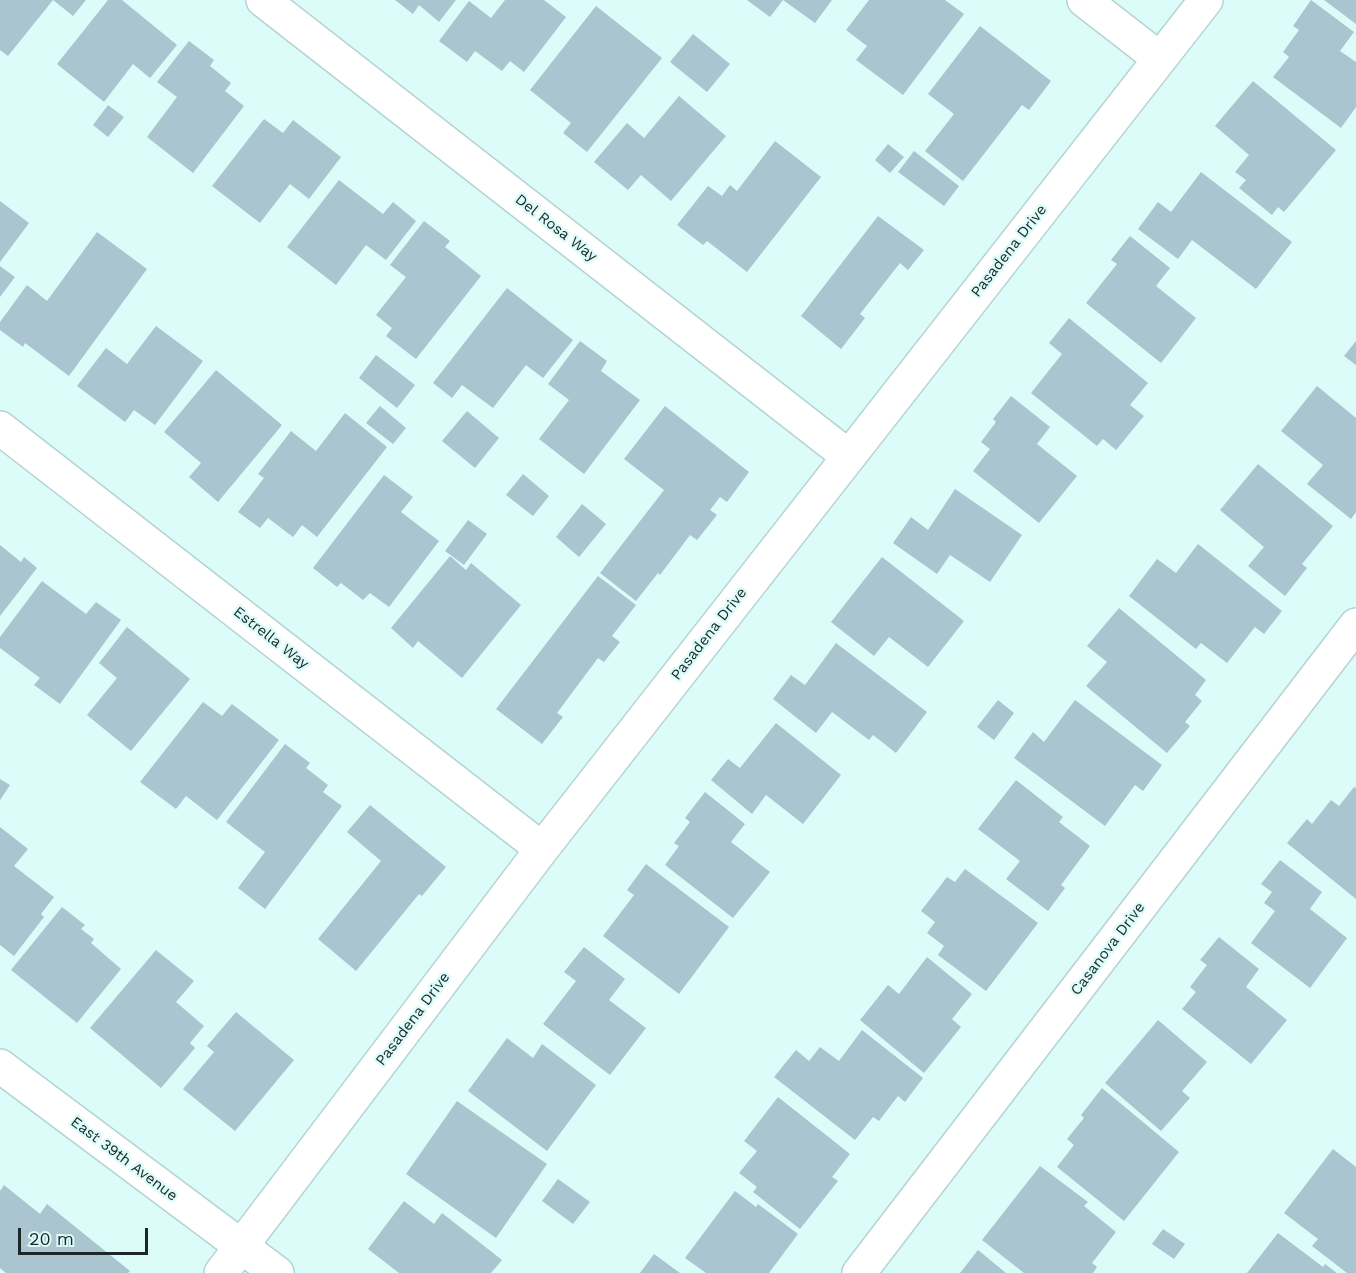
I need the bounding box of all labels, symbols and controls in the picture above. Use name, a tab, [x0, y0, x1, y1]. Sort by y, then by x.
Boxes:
street label: Del Rosa Way	[511, 190, 601, 266]
street label: Pasadena Drive	[967, 201, 1051, 301]
street label: Pasadena Drive	[667, 584, 751, 684]
street label: Estrella Way	[230, 603, 312, 673]
street label: Casanova Drive	[1067, 899, 1149, 999]
street label: Pasadena Drive	[372, 969, 454, 1069]
street label: East 39th Avenue	[67, 1113, 181, 1205]
scale bar	[21, 1216, 152, 1254]
text: 20 m	[29, 1228, 74, 1249]

